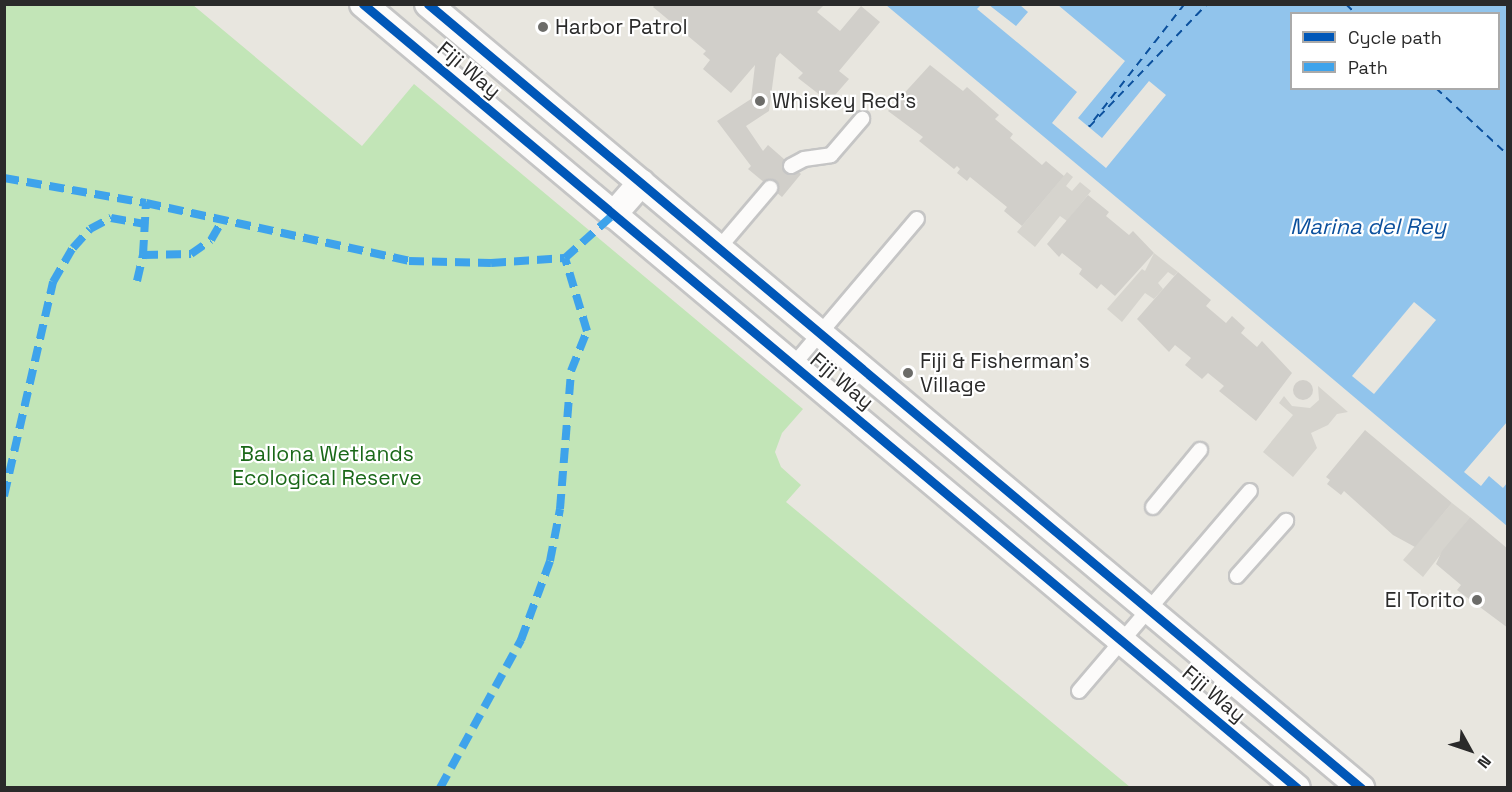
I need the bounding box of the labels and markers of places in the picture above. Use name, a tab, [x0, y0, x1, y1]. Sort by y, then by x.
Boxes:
place label: Harbor Patrol	[555, 14, 688, 40]
marker: Harbor Patrol	[536, 20, 550, 34]
place label: Whiskey Red's	[772, 88, 916, 114]
marker: Whiskey Red's	[753, 94, 767, 108]
place label: Fiji & Fisherman's Village	[920, 348, 1090, 398]
marker: Fiji & Fisherman's Village	[901, 366, 915, 380]
place label: El Torito	[1384, 587, 1465, 613]
marker: El Torito	[1470, 593, 1484, 607]

